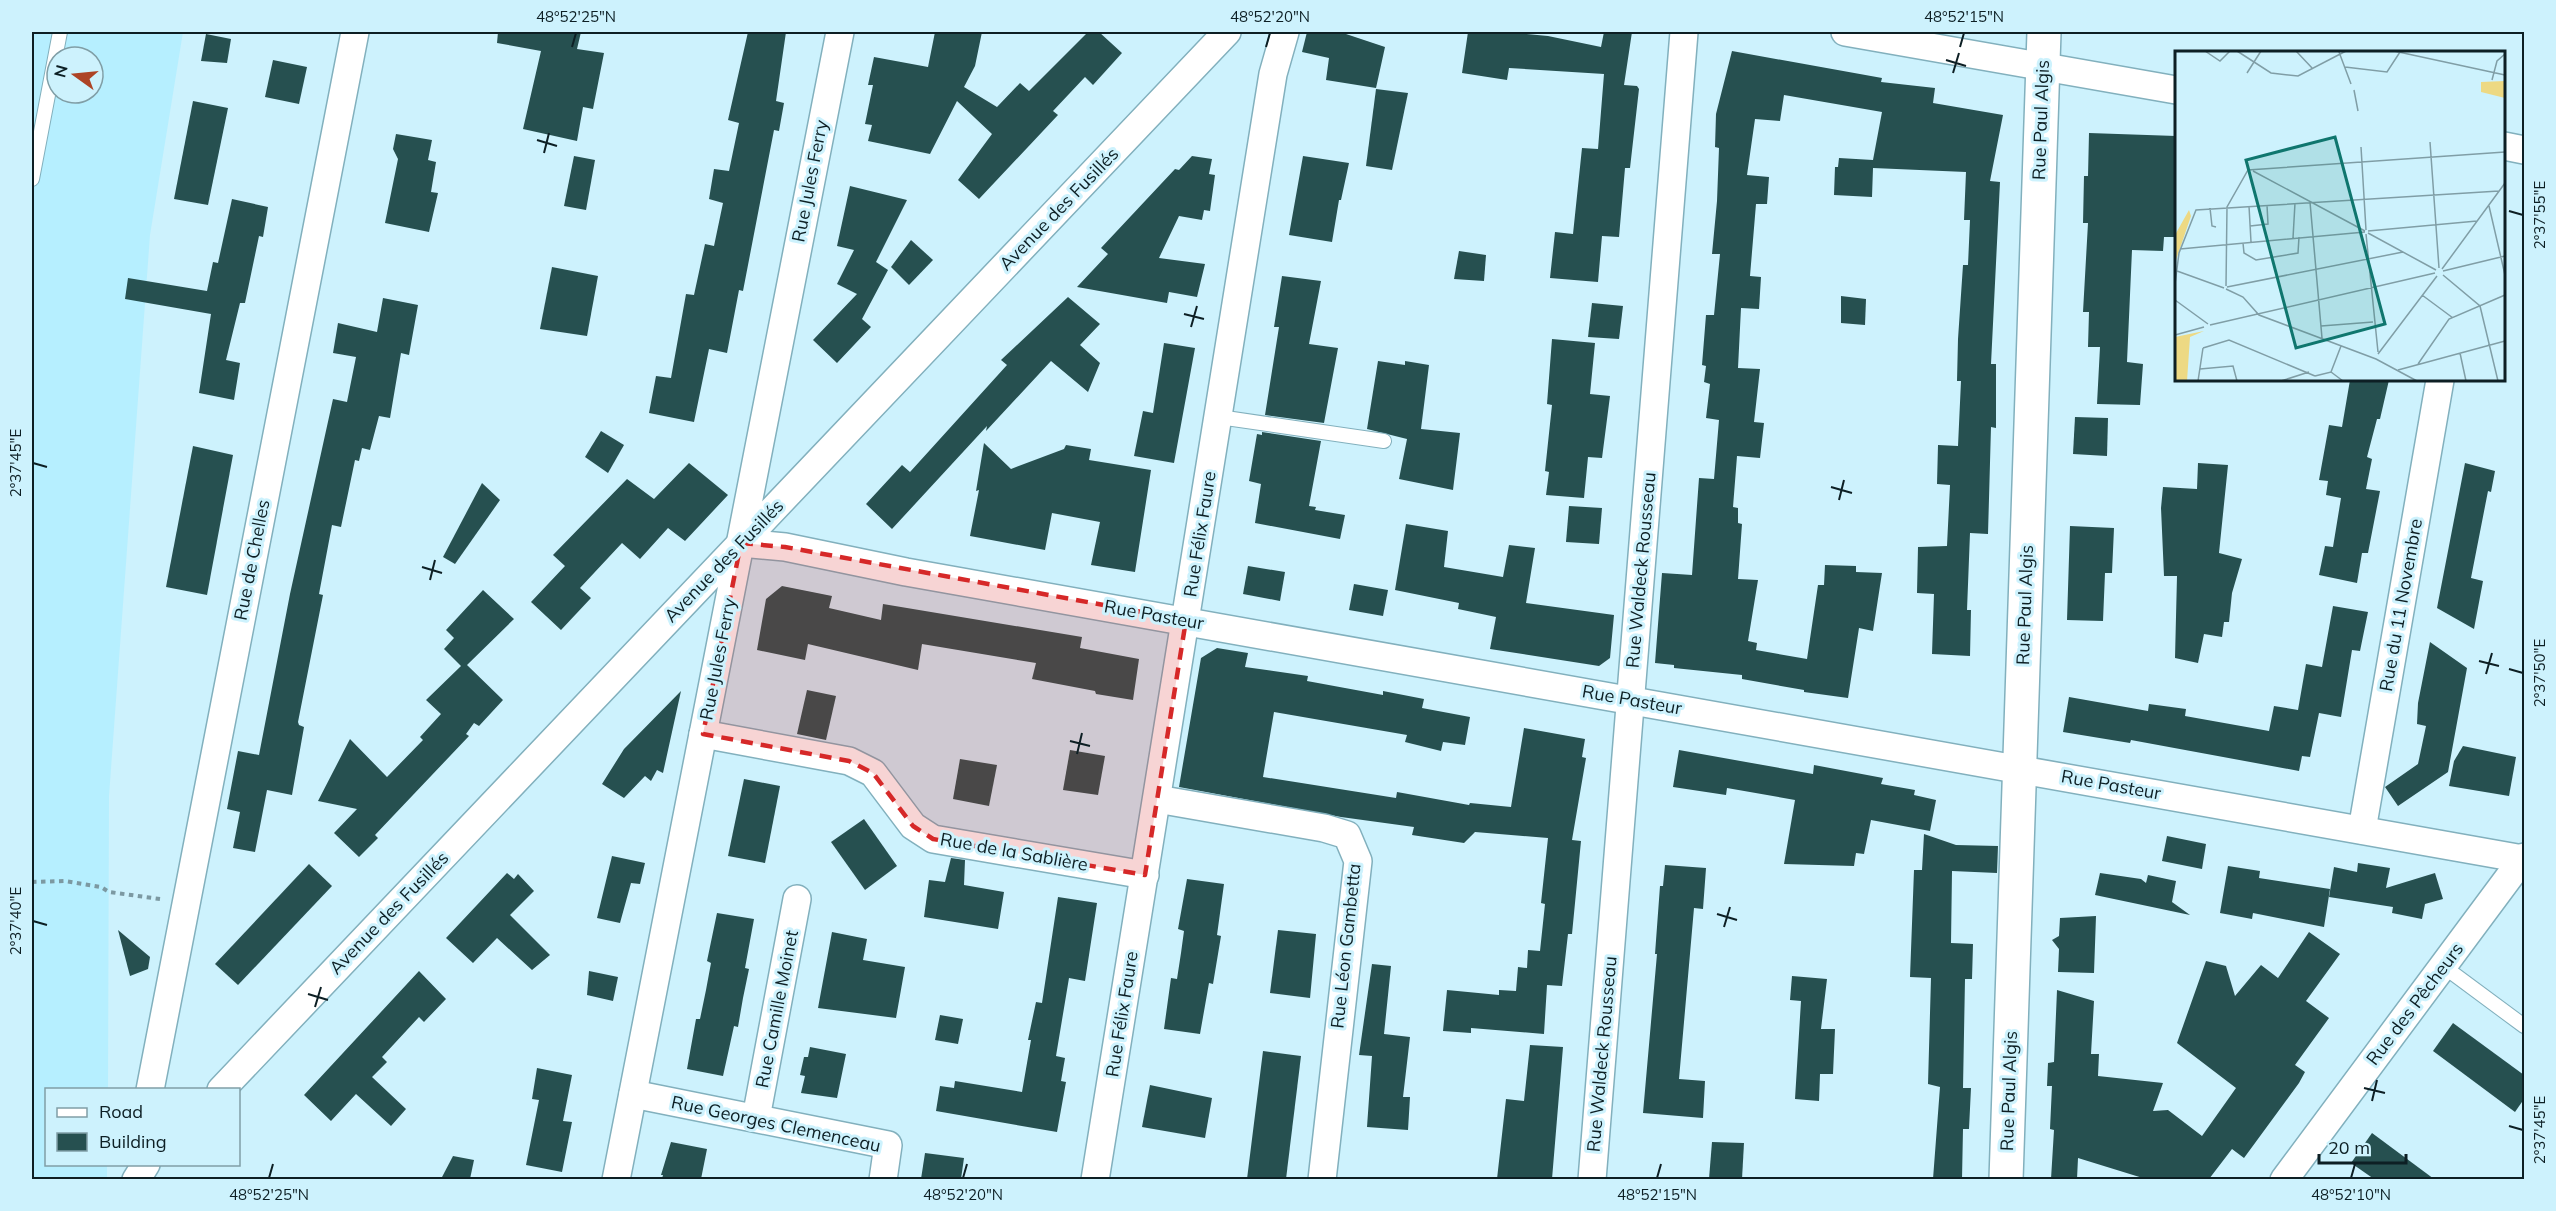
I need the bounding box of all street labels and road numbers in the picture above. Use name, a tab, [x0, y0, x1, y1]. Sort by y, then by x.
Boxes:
street label: Rue Paul Algis	[2027, 59, 2054, 181]
street label: Rue Jules Ferry	[786, 117, 833, 244]
street label: Avenue des Fusillés	[994, 142, 1123, 275]
street label: Rue Félix Faure	[1178, 469, 1221, 598]
street label: Rue Waldeck Rousseau	[1620, 471, 1661, 669]
street label: Avenue des Fusillés	[659, 494, 788, 627]
street label: Rue de Chelles	[229, 497, 275, 622]
street label: Rue du 11 Novembre	[2374, 517, 2427, 693]
street label: Rue Paul Algis	[2011, 544, 2038, 666]
street label: Rue Pasteur	[1102, 594, 1206, 635]
street label: Rue Jules Ferry	[694, 595, 741, 722]
street label: Rue Pasteur	[1580, 679, 1684, 720]
street label: Rue Pasteur	[2059, 764, 2163, 805]
street label: Rue de la Sablière	[938, 827, 1090, 876]
street label: Avenue des Fusillés	[324, 846, 453, 979]
street label: Rue Léon Gambetta	[1325, 862, 1366, 1030]
street label: Rue Camille Moinet	[750, 928, 803, 1090]
street label: Rue des Pêcheurs	[2361, 938, 2468, 1070]
street label: Rue Félix Faure	[1100, 949, 1143, 1078]
street label: Rue Waldeck Rousseau	[1581, 955, 1622, 1153]
street label: Rue Paul Algis	[1995, 1030, 2022, 1152]
street label: Rue Georges Clemenceau	[669, 1090, 883, 1157]

